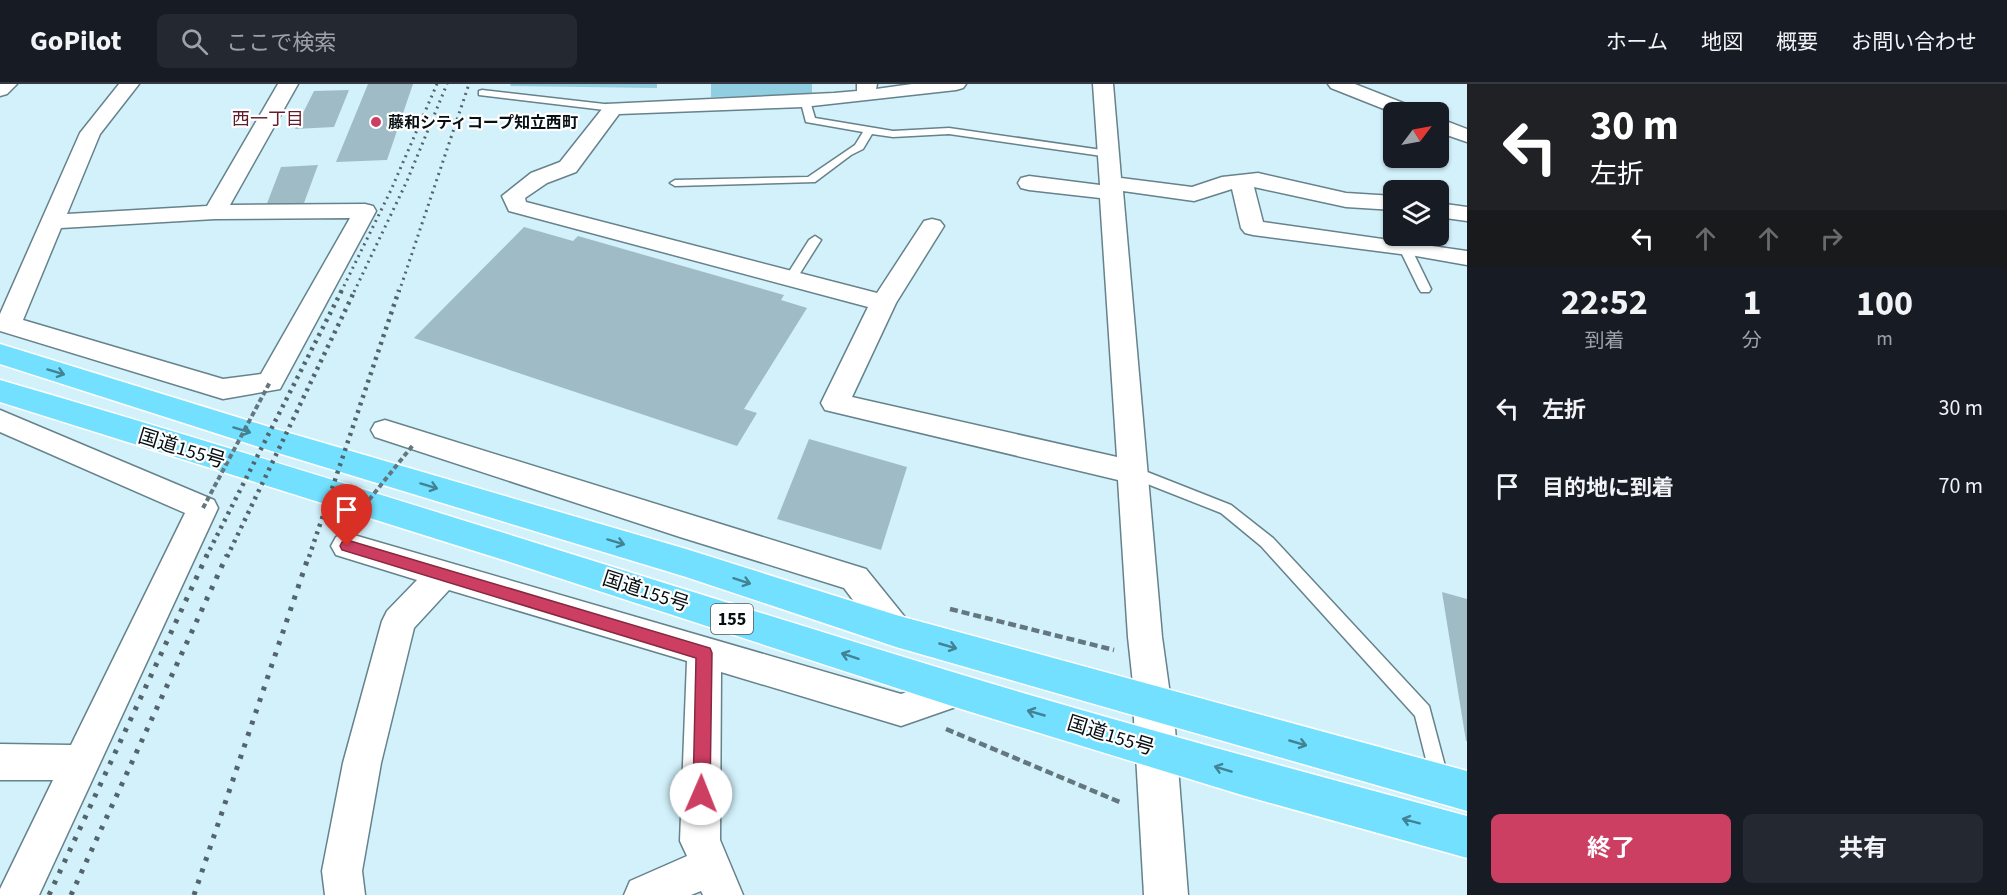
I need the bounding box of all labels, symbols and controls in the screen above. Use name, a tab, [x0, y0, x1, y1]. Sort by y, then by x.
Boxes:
search box	[157, 14, 577, 68]
text: GoPilot	[30, 21, 121, 61]
icon: search	[178, 25, 211, 58]
text: ここで検索	[226, 27, 336, 59]
text: ホーム	[1606, 27, 1668, 57]
text: 地図	[1701, 27, 1743, 57]
text: 概要	[1776, 27, 1818, 57]
text: お問い合わせ	[1851, 27, 1977, 57]
text: 30 m	[1590, 96, 1679, 156]
north arrow	[1383, 102, 1449, 168]
map controls	[1383, 102, 1449, 246]
district label: 西一丁目	[232, 107, 304, 132]
icon: left	[1491, 108, 1569, 186]
place label: 藤和シティコープ知立西町	[388, 112, 578, 134]
marker: 藤和シティコープ知立西町	[369, 115, 383, 129]
text: 左折	[1590, 155, 1644, 194]
button: layers	[1383, 180, 1449, 246]
icon: left	[1626, 222, 1659, 255]
icon: ahead	[1689, 222, 1722, 255]
icon: ahead	[1752, 222, 1785, 255]
icon: right	[1815, 222, 1848, 255]
text: 22:52	[1561, 277, 1648, 328]
text: 1	[1742, 277, 1761, 328]
text: 100	[1856, 278, 1913, 329]
text: m	[1876, 325, 1893, 353]
text: 到着	[1584, 327, 1624, 355]
text: 分	[1742, 327, 1762, 355]
one-way arrow	[46, 367, 65, 378]
icon: left	[1491, 392, 1524, 425]
text: 30 m	[1938, 392, 1983, 424]
text: 左折	[1542, 394, 1586, 426]
street label: 国道155号	[135, 422, 229, 475]
one-way arrow	[232, 425, 251, 436]
icon: arrive	[1491, 470, 1524, 503]
text: 70 m	[1938, 470, 1983, 502]
text: 目的地に到着	[1542, 472, 1674, 504]
one-way arrow	[419, 481, 438, 492]
pin	[321, 484, 372, 546]
icon: arrive	[330, 493, 363, 526]
one-way arrow	[606, 537, 625, 548]
street label: 国道155号	[599, 565, 693, 619]
one-way arrow	[732, 576, 751, 587]
road number: 155	[711, 604, 753, 634]
one-way arrow	[938, 640, 957, 652]
one-way arrow	[841, 650, 860, 661]
one-way arrow	[1027, 707, 1046, 718]
street label: 国道155号	[1064, 709, 1158, 762]
one-way arrow	[1288, 738, 1307, 749]
position arrow	[669, 762, 733, 826]
one-way arrow	[1214, 763, 1233, 774]
button: 終了	[1491, 814, 1731, 883]
button: 共有	[1743, 814, 1983, 883]
one-way arrow	[1401, 815, 1420, 827]

